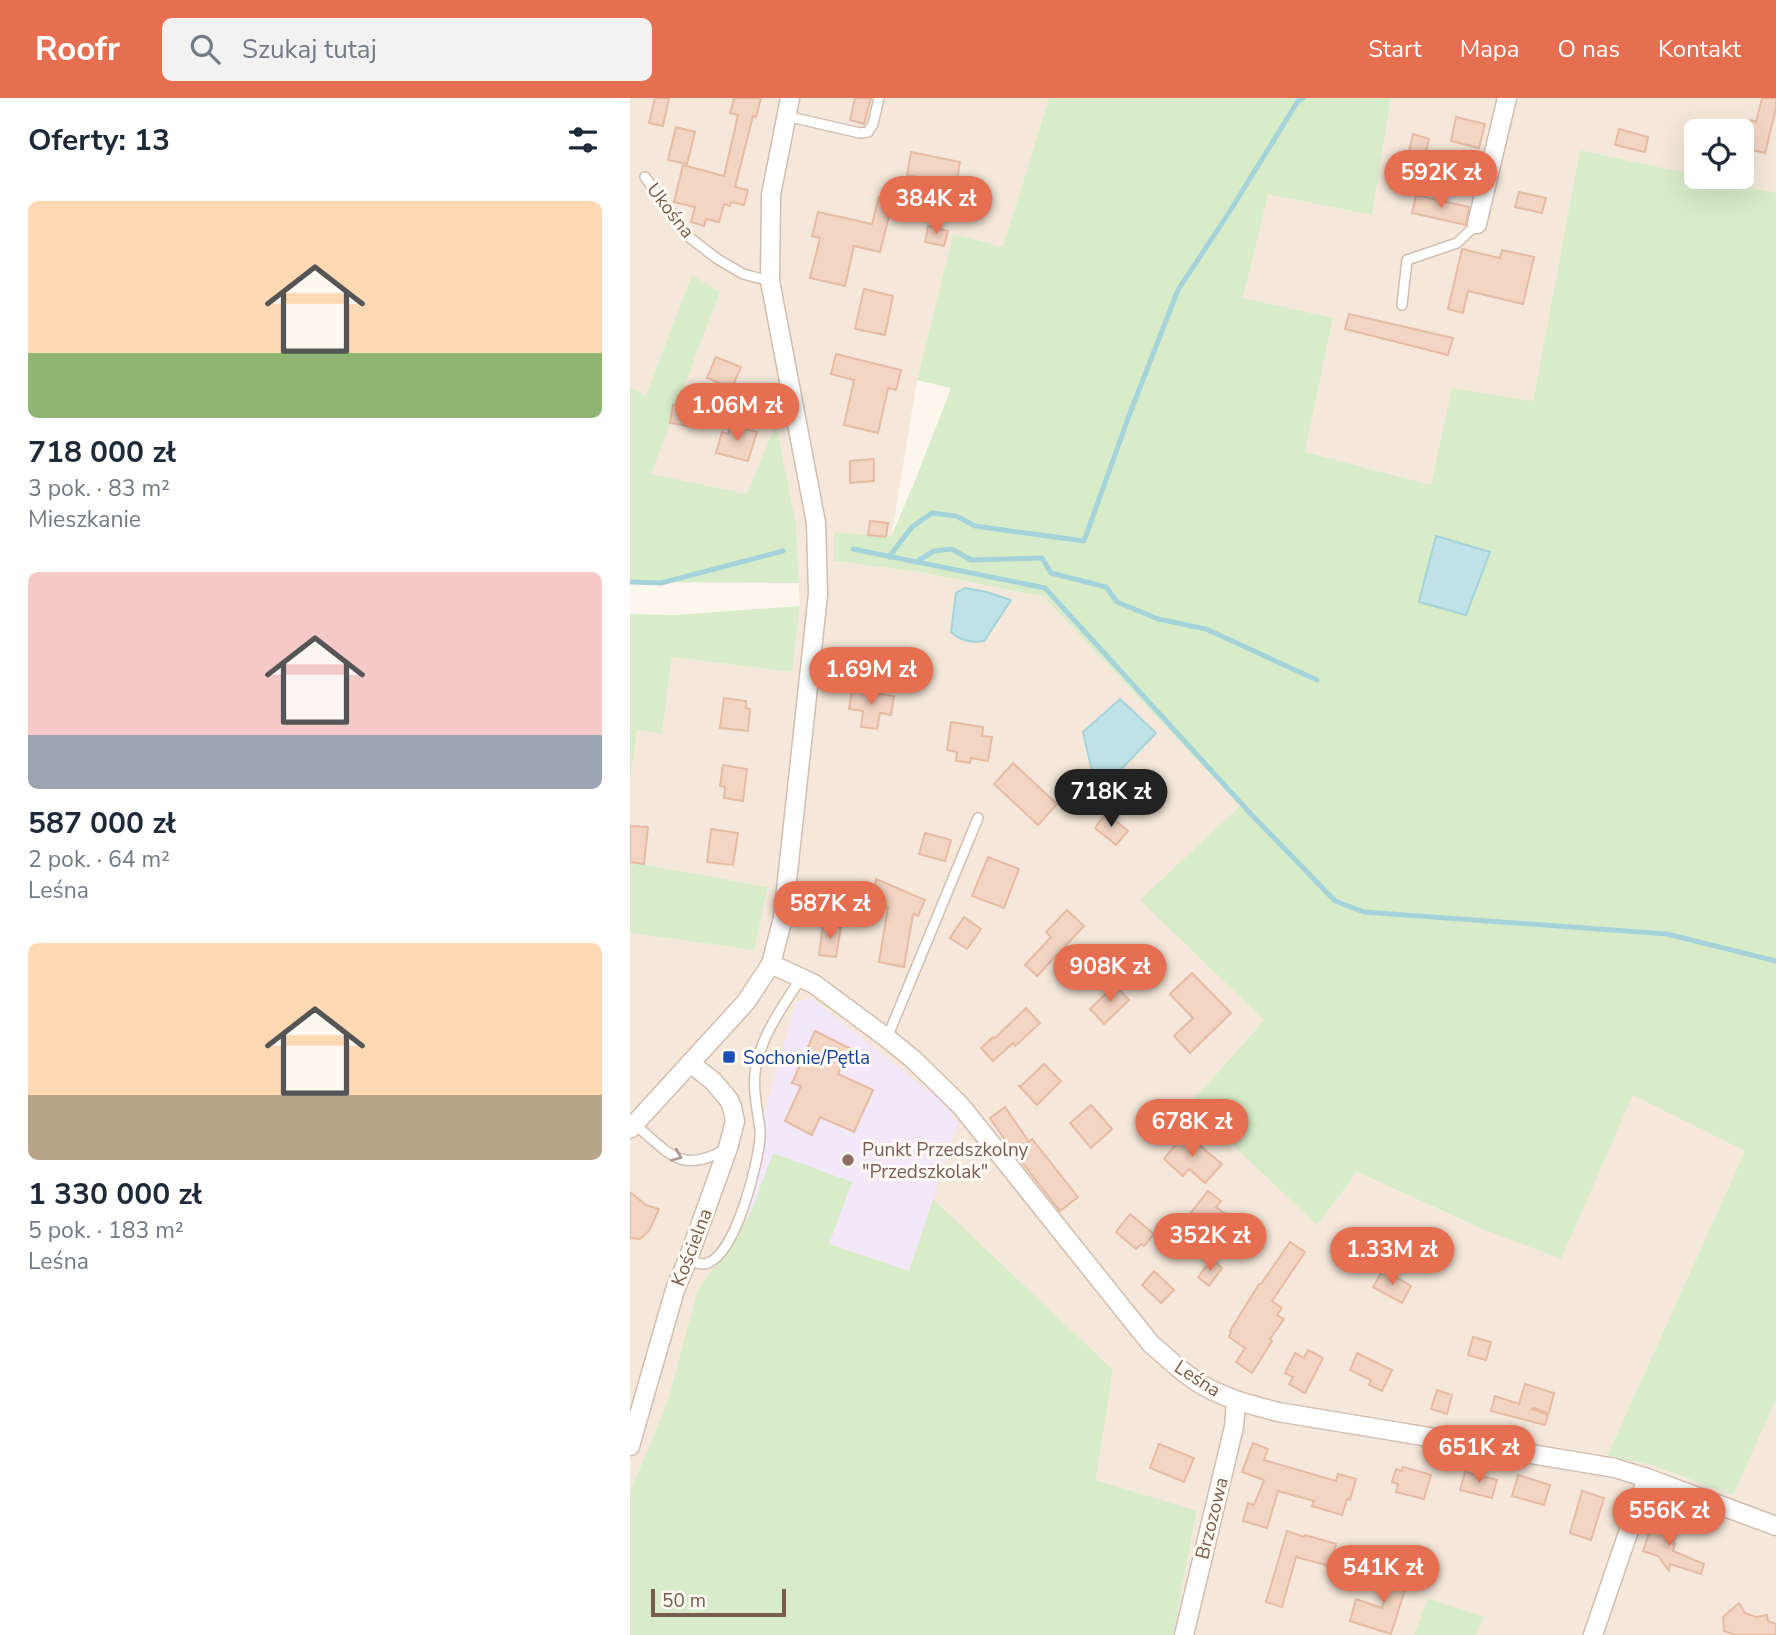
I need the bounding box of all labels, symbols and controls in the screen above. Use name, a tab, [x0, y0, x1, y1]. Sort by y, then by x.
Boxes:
search box	[162, 18, 652, 81]
text: Roofr	[35, 27, 120, 72]
icon: search	[186, 30, 224, 68]
text: Szukaj tutaj	[242, 32, 377, 67]
text: Start	[1368, 33, 1422, 65]
text: Mapa	[1460, 33, 1520, 65]
text: O nas	[1558, 33, 1620, 65]
text: Kontakt	[1658, 33, 1741, 65]
map controls	[1684, 119, 1754, 189]
button: locate	[1684, 119, 1754, 189]
text: Oferty: 13	[28, 120, 170, 161]
icon: filters	[564, 121, 602, 159]
pin: 592K zł	[1376, 150, 1506, 210]
text: 592K zł	[1400, 157, 1482, 188]
pin: 384K zł	[871, 176, 1001, 236]
street label: Ukośna	[640, 178, 700, 244]
text: 384K zł	[895, 183, 977, 214]
icon: home	[252, 246, 378, 372]
pin: 1.06M zł	[665, 384, 809, 443]
text: 1.06M zł	[691, 390, 783, 421]
text: 718 000 zł	[28, 432, 176, 473]
text: 3 pok. · 83 m²	[28, 473, 170, 504]
text: Mieszkanie	[28, 504, 141, 535]
icon: home	[252, 617, 378, 743]
pin: 1.69M zł	[799, 648, 943, 707]
text: 1.69M zł	[825, 654, 917, 685]
pin: 718K zł	[1046, 770, 1176, 829]
text: 718K zł	[1070, 776, 1152, 807]
text: 587 000 zł	[28, 803, 176, 844]
text: 2 pok. · 64 m²	[28, 844, 170, 875]
text: Leśna	[28, 875, 89, 906]
pin: 587K zł	[765, 882, 895, 941]
text: 587K zł	[789, 888, 871, 919]
pin: 908K zł	[1045, 944, 1175, 1004]
text: 908K zł	[1069, 951, 1151, 982]
icon: home	[252, 988, 378, 1114]
place label: Sochonie/Pętla	[743, 1045, 870, 1071]
marker: Sochonie/Pętla	[721, 1049, 737, 1065]
pin: 678K zł	[1127, 1100, 1257, 1159]
text: 678K zł	[1151, 1106, 1233, 1137]
place label: Punkt Przedszkolny "Przedszkolak"	[862, 1137, 1029, 1185]
one-way arrow	[670, 1148, 682, 1162]
marker: Punkt Przedszkolny "Przedszkolak"	[840, 1152, 856, 1168]
text: 1 330 000 zł	[28, 1174, 202, 1215]
street label: Kościelna	[665, 1205, 719, 1290]
pin: 352K zł	[1145, 1214, 1275, 1273]
text: 5 pok. · 183 m²	[28, 1215, 184, 1246]
text: 352K zł	[1169, 1220, 1251, 1251]
pin: 1.33M zł	[1320, 1228, 1464, 1287]
text: 1.33M zł	[1346, 1234, 1438, 1265]
text: Leśna	[28, 1246, 89, 1277]
street label: Leśna	[1169, 1354, 1226, 1403]
pin: 651K zł	[1414, 1426, 1544, 1485]
text: 651K zł	[1438, 1432, 1520, 1463]
street label: Brzozowa	[1189, 1475, 1235, 1562]
pin: 556K zł	[1604, 1488, 1734, 1548]
text: 556K zł	[1628, 1495, 1710, 1526]
pin: 541K zł	[1318, 1546, 1448, 1605]
text: 541K zł	[1342, 1552, 1424, 1583]
scale bar	[651, 1586, 786, 1618]
text: 50 m	[662, 1588, 706, 1614]

